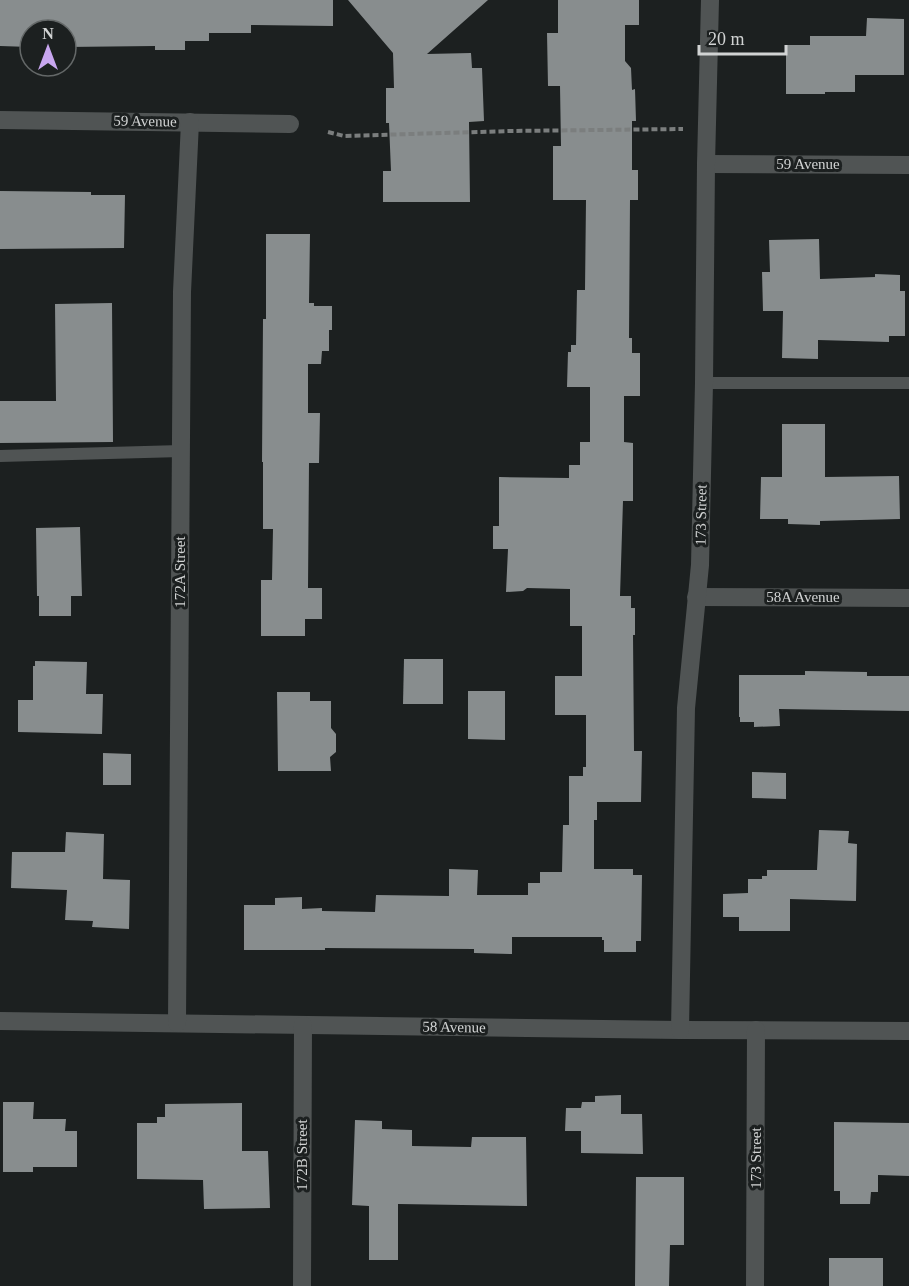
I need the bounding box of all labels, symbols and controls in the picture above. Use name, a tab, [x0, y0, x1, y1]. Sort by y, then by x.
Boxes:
north arrow	[18, 18, 78, 78]
scale bar	[699, 18, 786, 56]
text: N	[42, 25, 54, 42]
text: 20 m	[708, 29, 745, 49]
street label: 59 Avenue	[113, 112, 177, 130]
street label: 59 Avenue	[776, 156, 840, 172]
street label: 173 Street	[692, 483, 710, 546]
street label: 172A Street	[172, 536, 188, 608]
street label: 58A Avenue	[766, 589, 840, 605]
street label: 58 Avenue	[422, 1018, 486, 1036]
street label: 172B Street	[294, 1119, 310, 1191]
street label: 173 Street	[748, 1127, 764, 1189]

